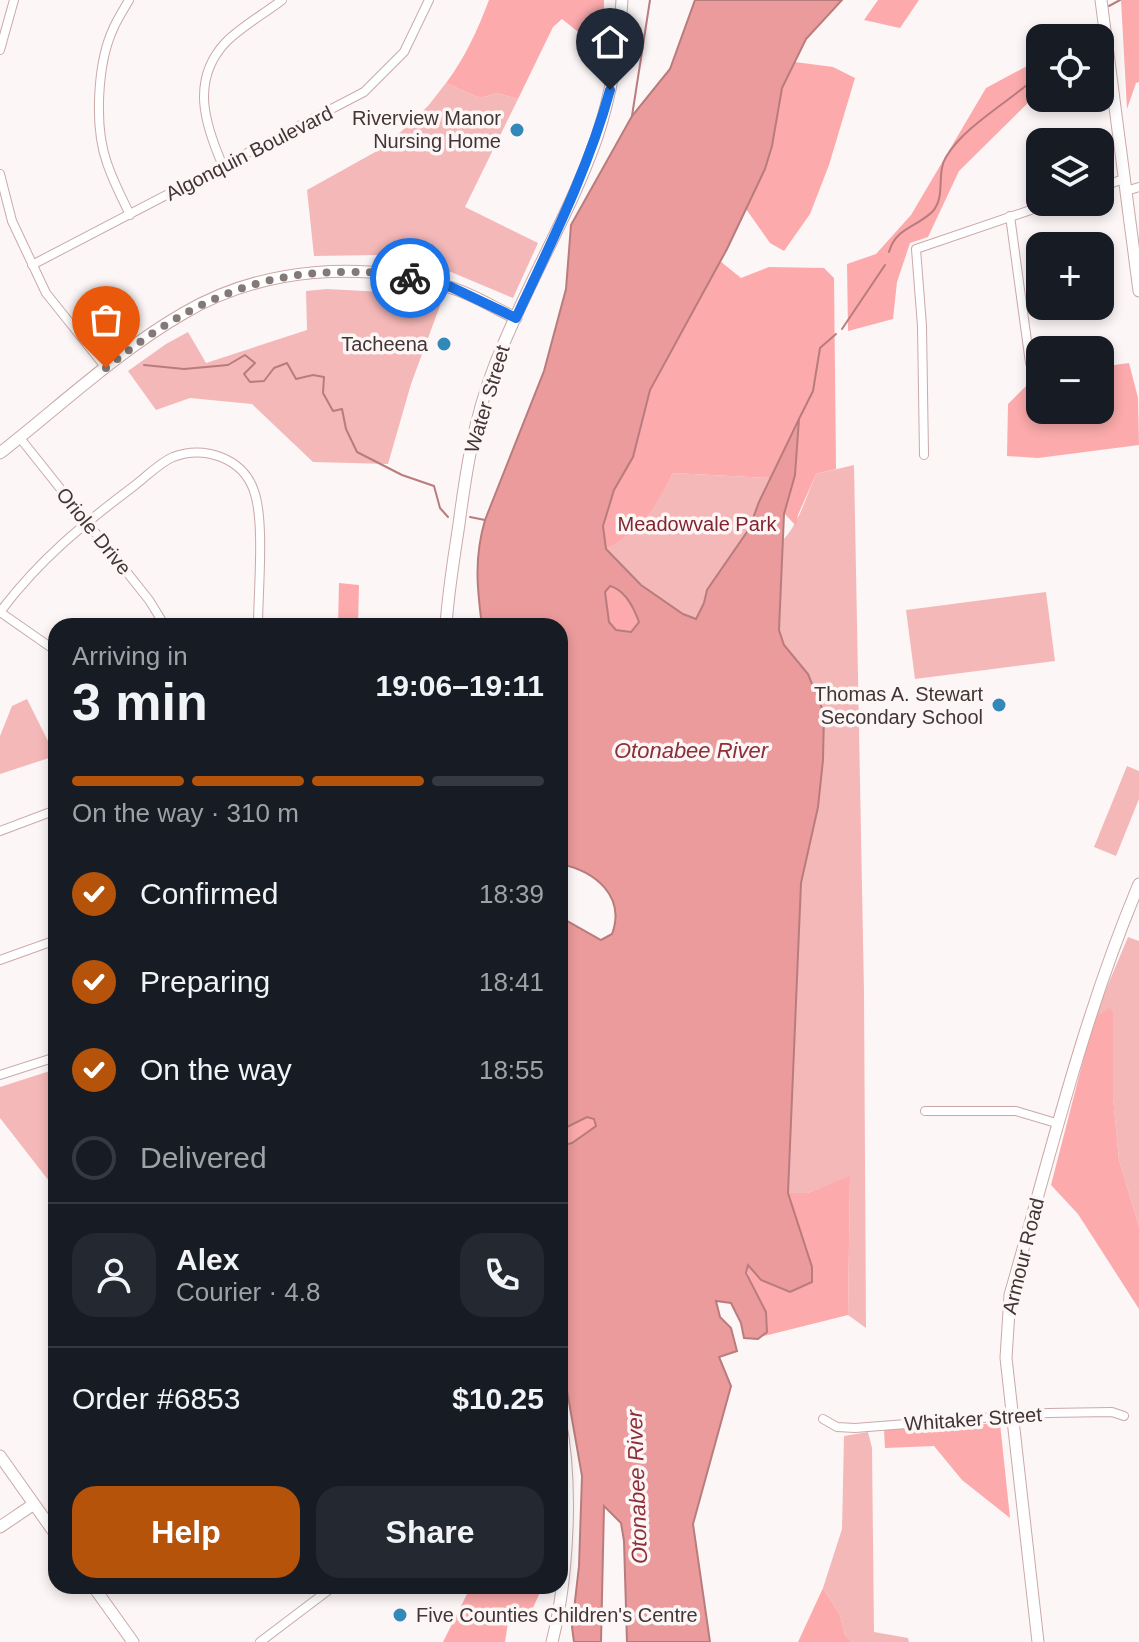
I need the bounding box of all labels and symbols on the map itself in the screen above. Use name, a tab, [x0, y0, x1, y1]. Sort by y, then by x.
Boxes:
pin	[576, 8, 644, 90]
street label: Algonquin Boulevard	[162, 101, 336, 205]
place label: Riverview Manor Nursing Home	[352, 107, 501, 152]
marker: Riverview Manor Nursing Home	[508, 121, 526, 139]
courier	[370, 238, 450, 318]
pin	[72, 286, 140, 368]
place label: Tacheena	[341, 333, 429, 355]
marker: Tacheena	[435, 335, 453, 353]
street label: Water Street	[460, 342, 514, 456]
street label: Oriole Drive	[52, 483, 136, 579]
park label: Meadowvale Park	[618, 513, 777, 535]
place label: Thomas A. Stewart Secondary School	[814, 683, 983, 728]
marker: Thomas A. Stewart Secondary School	[990, 696, 1008, 714]
water label: Otonabee River	[614, 738, 770, 763]
street label: Armour Road	[998, 1196, 1048, 1316]
street label: Whitaker Street	[903, 1403, 1043, 1435]
water label: Otonabee River	[622, 1408, 652, 1564]
place label: Five Counties Children's Centre	[416, 1604, 698, 1626]
marker: Five Counties Children's Centre	[391, 1606, 409, 1624]

